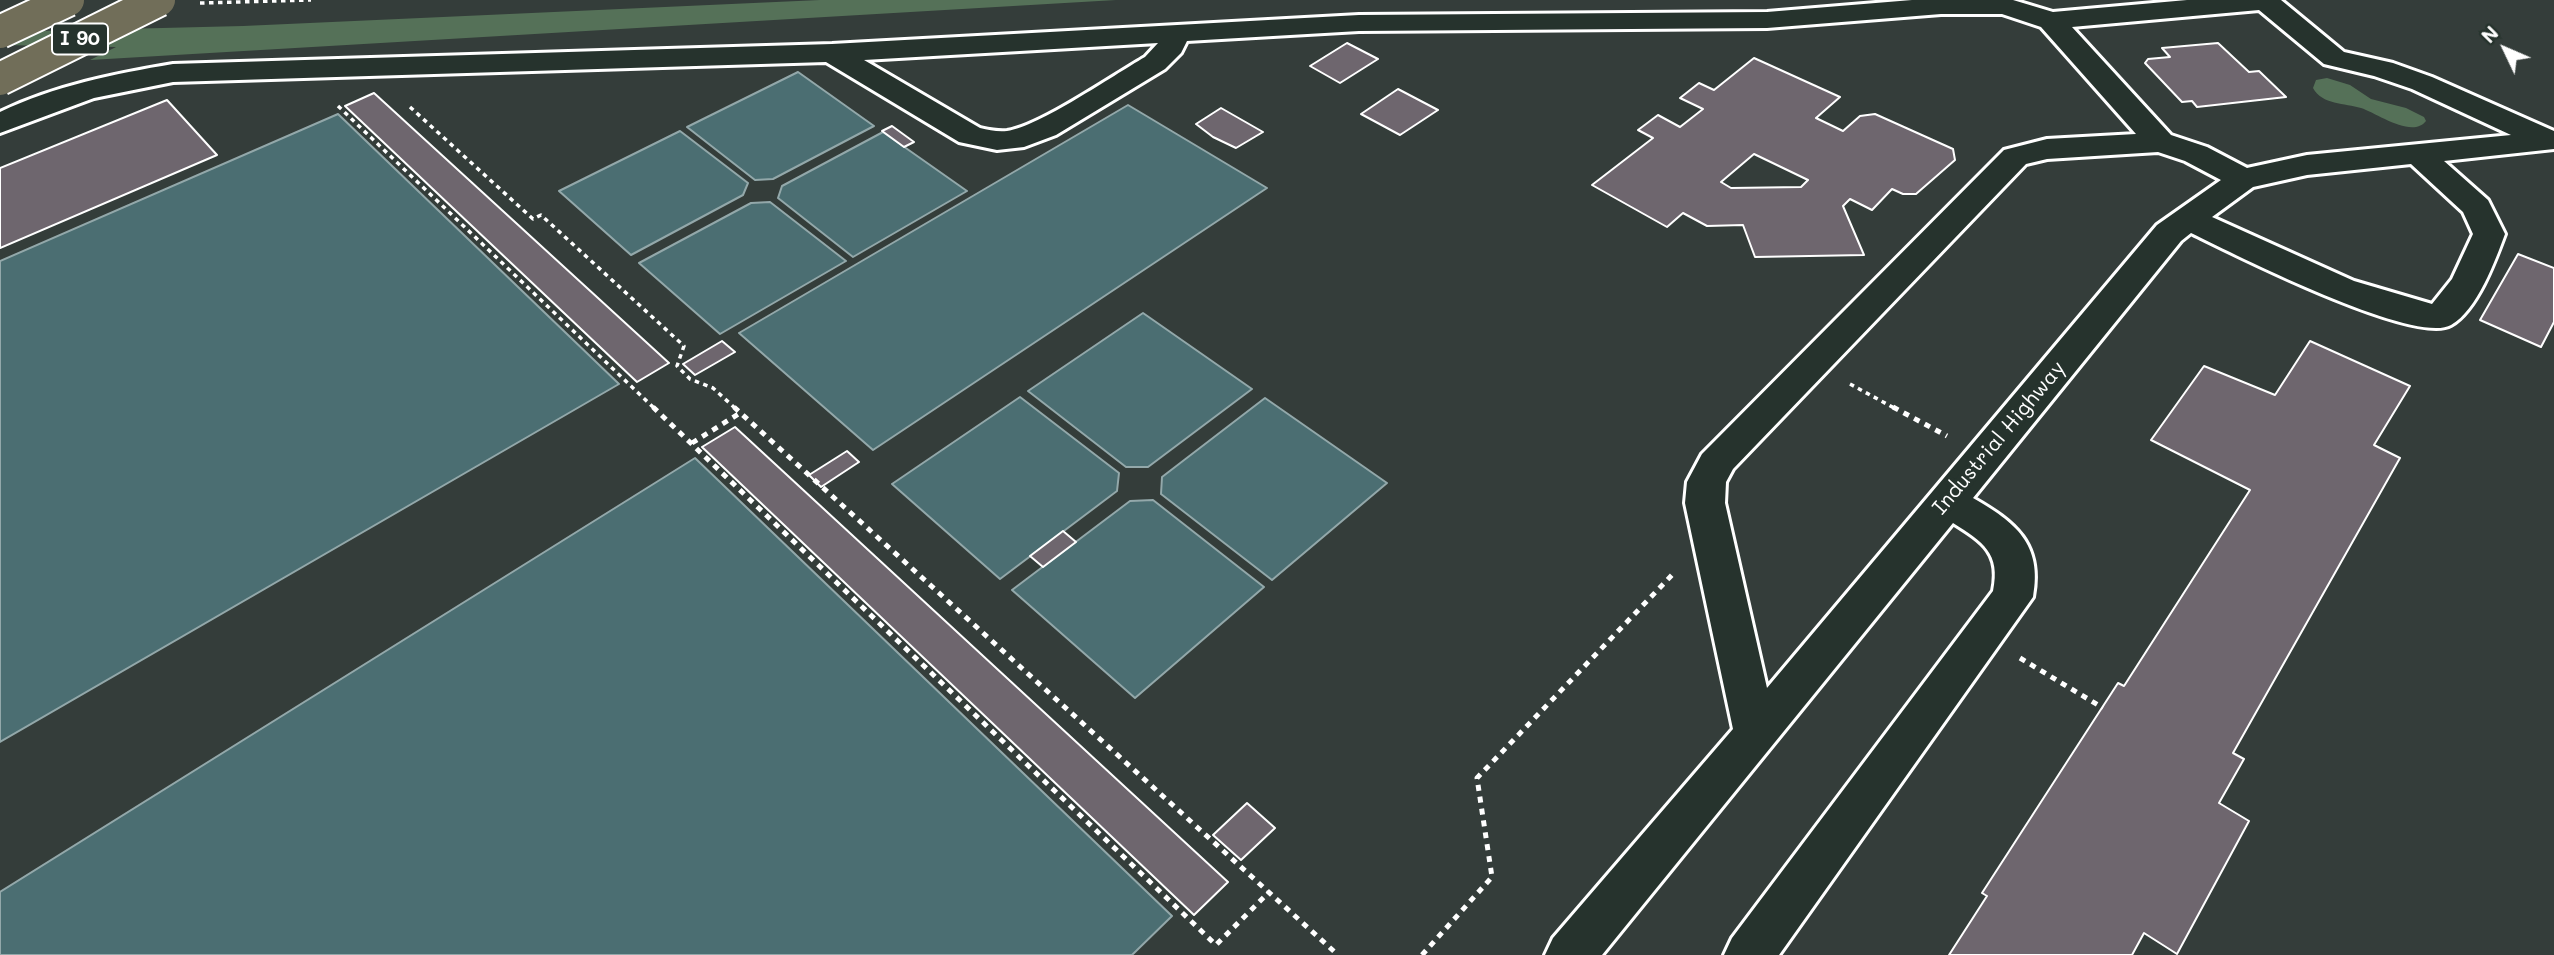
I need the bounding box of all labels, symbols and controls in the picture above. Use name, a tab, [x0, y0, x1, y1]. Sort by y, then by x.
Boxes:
north arrow	[2470, 14, 2540, 84]
text: N	[2476, 20, 2504, 48]
road number: I 90	[52, 23, 108, 54]
street label: Industrial Highway	[1927, 356, 2071, 520]

